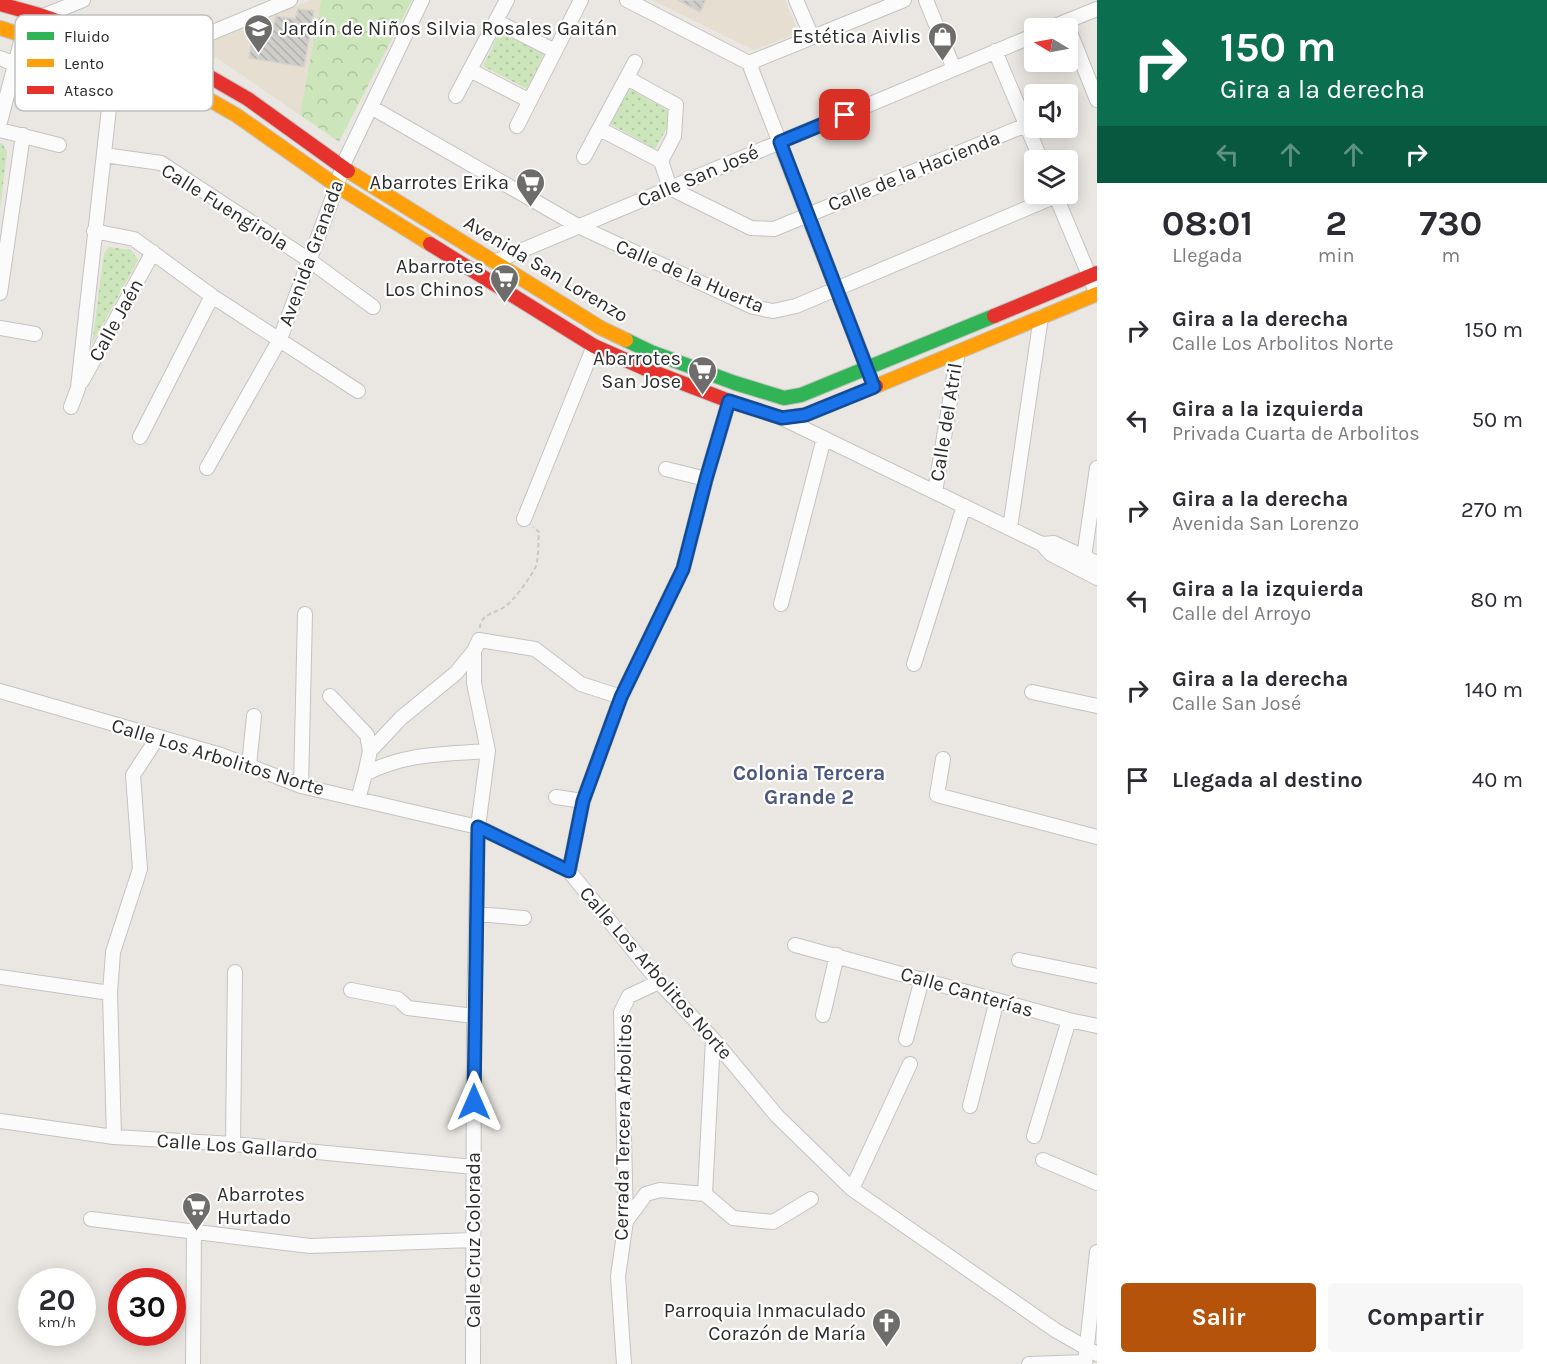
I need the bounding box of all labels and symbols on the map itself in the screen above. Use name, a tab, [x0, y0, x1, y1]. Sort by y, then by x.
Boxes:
school or university icon: Jardín de Niños Silvia Rosales Gaitán	[243, 12, 275, 54]
legend	[15, 15, 213, 111]
place label: Jardín de Niños Silvia Rosales Gaitán	[280, 17, 617, 40]
north arrow	[1024, 18, 1078, 72]
shop icon: Estética Aivlis	[926, 20, 958, 62]
place label: Estética Aivlis	[792, 25, 921, 48]
text: Fluido	[64, 27, 110, 46]
text: Lento	[64, 54, 104, 73]
text: Atasco	[64, 81, 113, 100]
pin	[819, 89, 870, 140]
street label: Calle de la Hacienda	[825, 126, 1003, 216]
street label: Calle San José	[634, 140, 762, 212]
street label: Calle Fuengirola	[157, 159, 293, 255]
supermarket icon: Abarrotes Erika	[514, 166, 546, 208]
place label: Abarrotes Erika	[370, 171, 509, 194]
street label: Avenida Granada	[274, 177, 348, 329]
street label: Avenida San Lorenzo	[460, 211, 632, 327]
street label: Calle de la Huerta	[612, 234, 768, 318]
place label: Abarrotes Los Chinos	[385, 255, 484, 301]
supermarket icon: Abarrotes Los Chinos	[489, 262, 521, 304]
street label: Calle Jaén	[84, 275, 148, 365]
place label: Abarrotes San Jose	[593, 347, 681, 393]
supermarket icon: Abarrotes San Jose	[686, 354, 718, 396]
street label: Calle del Atril	[925, 361, 967, 483]
street label: Calle Los Arbolitos Norte	[109, 714, 327, 800]
district label: Colonia Tercera Grande 2	[733, 761, 885, 809]
street label: Calle Los Arbolitos Norte	[575, 882, 737, 1064]
street label: Calle Canterías	[898, 962, 1036, 1022]
street label: Cerrada Tercera Arbolitos	[610, 1013, 636, 1241]
position arrow	[442, 1070, 506, 1134]
street label: Calle Los Gallardo	[156, 1129, 318, 1163]
street label: Calle Cruz Colorada	[462, 1152, 485, 1328]
place label: Abarrotes Hurtado	[217, 1183, 305, 1229]
supermarket icon: Abarrotes Hurtado	[180, 1190, 212, 1232]
speed limit sign: 30	[108, 1268, 186, 1346]
place label: Parroquia Inmaculado Corazón de María	[664, 1299, 866, 1345]
church icon: Parroquia Inmaculado Corazón de María	[871, 1306, 903, 1348]

